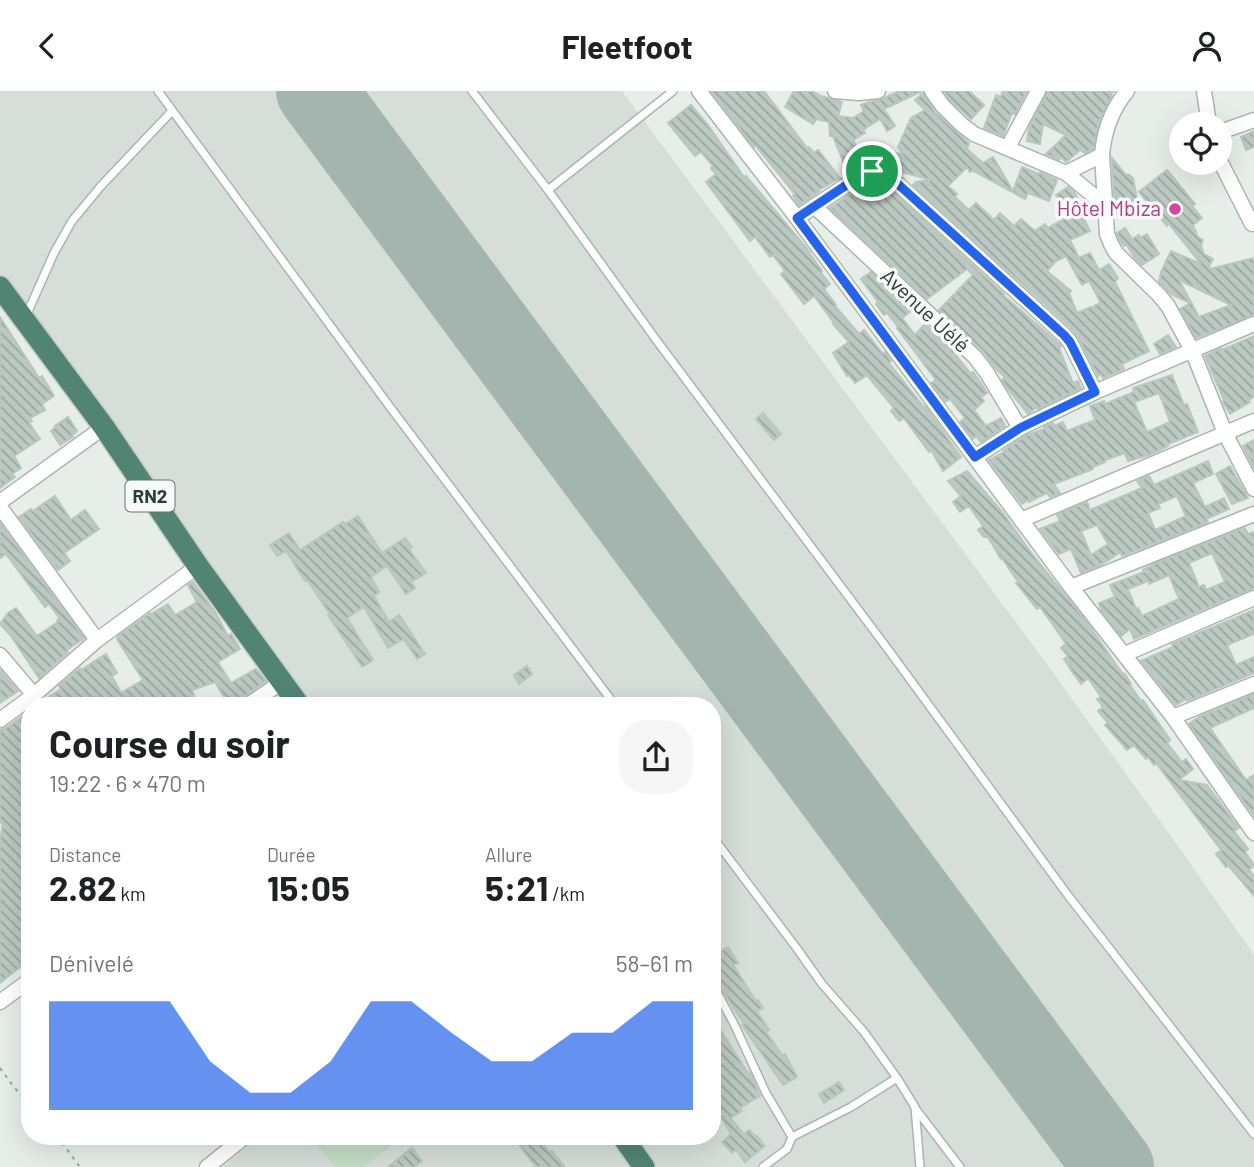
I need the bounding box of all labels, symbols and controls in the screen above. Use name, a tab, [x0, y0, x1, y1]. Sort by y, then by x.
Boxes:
icon: back	[28, 27, 66, 65]
text: Fleetfoot	[561, 27, 693, 65]
icon: person	[1188, 27, 1226, 65]
map controls	[1169, 112, 1232, 175]
button: locate	[1169, 112, 1232, 175]
pin	[842, 141, 902, 201]
icon: arrive	[853, 152, 891, 190]
place label: Hôtel Mbiza	[1057, 195, 1161, 220]
marker: Hôtel Mbiza	[1167, 201, 1183, 217]
street label: Avenue Uélé	[877, 263, 975, 357]
road number: RN2	[125, 481, 174, 511]
text: Course du soir	[49, 720, 290, 766]
button: share	[619, 720, 693, 794]
text: 19:22 · 6 × 470 m	[49, 769, 206, 797]
text: Distance	[49, 843, 121, 866]
text: Durée	[267, 843, 316, 866]
text: Allure	[485, 843, 532, 866]
text: 2.82	[49, 866, 117, 908]
text: 15:05	[267, 866, 350, 908]
text: 5:21	[485, 866, 548, 908]
text: km	[117, 882, 146, 905]
text: /km	[548, 882, 585, 905]
text: Dénivelé	[49, 949, 134, 977]
text: 58–61 m	[616, 949, 693, 977]

